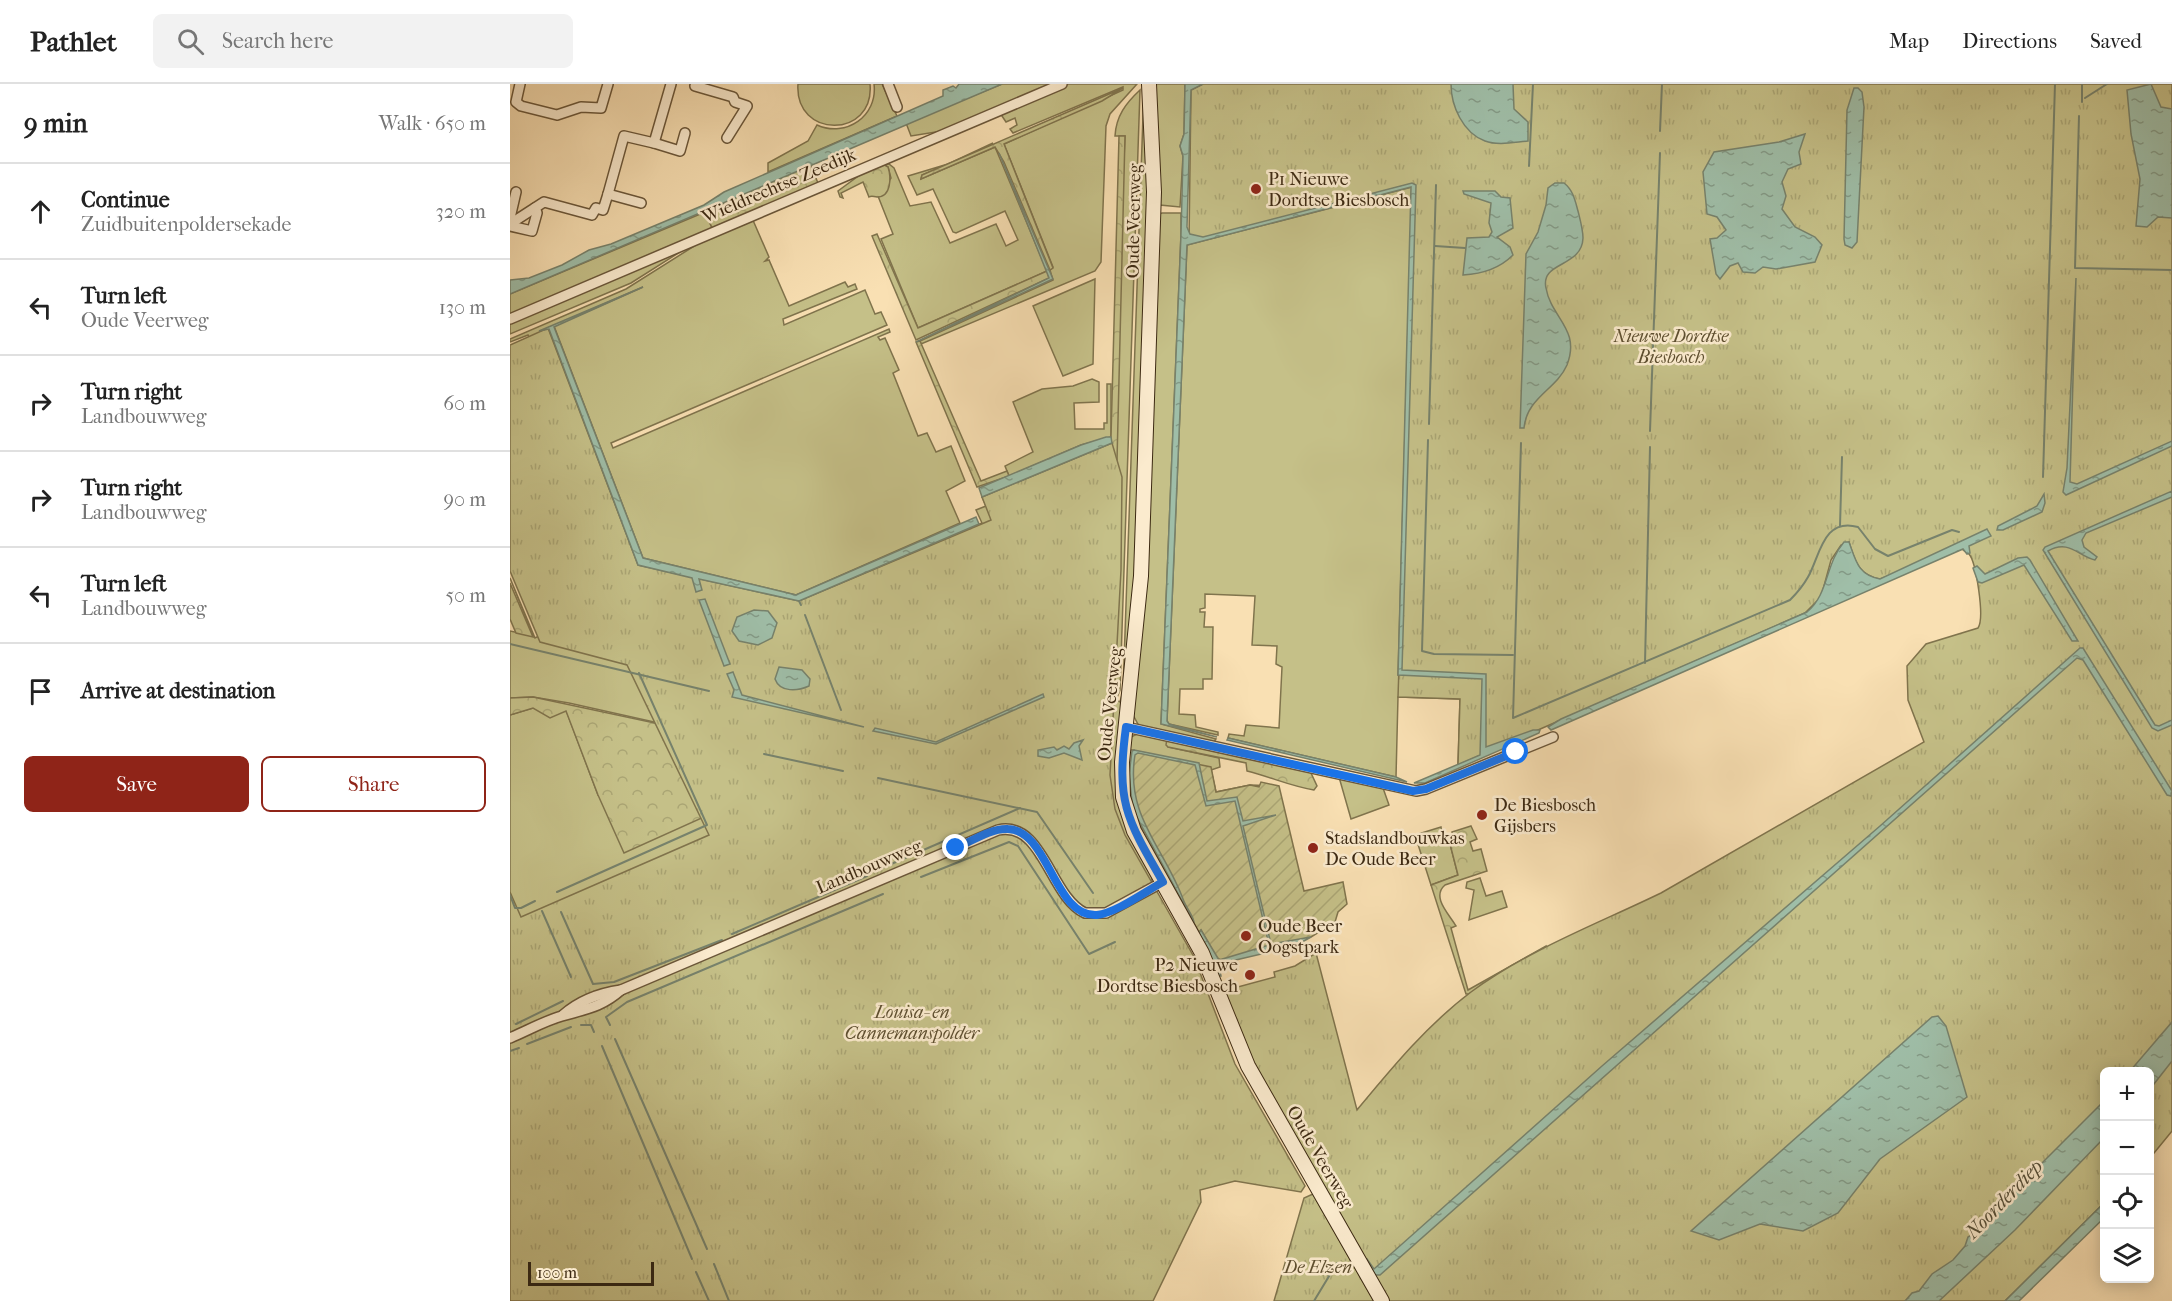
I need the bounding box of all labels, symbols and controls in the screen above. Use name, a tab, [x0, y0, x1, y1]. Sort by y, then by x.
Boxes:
search box	[153, 14, 573, 68]
text: Pathlet	[30, 25, 117, 58]
icon: search	[174, 25, 207, 58]
text: Search here	[222, 28, 333, 54]
text: Map	[1889, 29, 1929, 53]
text: Directions	[1962, 29, 2057, 53]
text: Saved	[2090, 29, 2142, 53]
text: 9 min	[24, 108, 88, 139]
text: Walk · 650 m	[379, 112, 486, 135]
street label: Wieldrechtse Zeedijk	[698, 144, 860, 228]
street label: Oude Veerweg	[1122, 163, 1146, 279]
place label: P1 Nieuwe Dordtse Biesbosch	[1268, 169, 1409, 211]
marker: P1 Nieuwe Dordtse Biesbosch	[1249, 182, 1263, 196]
text: Continue	[81, 187, 170, 213]
icon: ahead	[24, 195, 57, 228]
text: 320 m	[436, 200, 486, 223]
text: Zuidbuitenpoldersekade	[81, 213, 292, 236]
text: Turn left	[81, 283, 167, 309]
icon: left	[24, 291, 57, 324]
text: 130 m	[439, 296, 486, 319]
text: Oude Veerweg	[81, 309, 209, 332]
park label: Nieuwe Dordtse Biesbosch	[1612, 326, 1729, 368]
text: Turn right	[81, 379, 182, 405]
icon: right	[24, 387, 57, 420]
text: 60 m	[443, 392, 486, 415]
text: Landbouwweg	[81, 405, 206, 428]
text: Turn right	[81, 475, 182, 501]
icon: right	[24, 483, 57, 516]
text: 90 m	[444, 488, 486, 511]
text: Landbouwweg	[81, 501, 206, 524]
text: Turn left	[81, 571, 167, 597]
icon: left	[24, 579, 57, 612]
text: 50 m	[445, 584, 486, 607]
text: Landbouwweg	[81, 597, 206, 620]
street label: Oude Veerweg	[1094, 645, 1126, 762]
icon: arrive	[24, 675, 57, 708]
text: Arrive at destination	[81, 678, 275, 704]
route start	[1502, 738, 1528, 764]
button: Save	[24, 756, 249, 812]
button: Share	[261, 756, 486, 812]
place label: De Biesbosch Gijsbers	[1494, 795, 1596, 837]
marker: De Biesbosch Gijsbers	[1475, 808, 1489, 822]
place label: Stadslandbouwkas De Oude Beer	[1325, 828, 1465, 870]
route end	[942, 834, 968, 860]
street label: Landbouwweg	[813, 835, 925, 899]
marker: Stadslandbouwkas De Oude Beer	[1306, 841, 1320, 855]
place label: Oude Beer Oogstpark	[1258, 916, 1342, 958]
marker: Oude Beer Oogstpark	[1239, 929, 1253, 943]
place label: P2 Nieuwe Dordtse Biesbosch	[1097, 955, 1238, 997]
marker: P2 Nieuwe Dordtse Biesbosch	[1243, 968, 1257, 982]
park label: Louisa- en Cannemanspolder	[845, 1002, 981, 1044]
map controls	[2100, 1067, 2154, 1283]
button: +	[2100, 1067, 2154, 1121]
street label: Oude Veerweg	[1282, 1102, 1358, 1212]
button: −	[2100, 1121, 2154, 1175]
water label: Noorderdiep	[1960, 1155, 2047, 1244]
button: locate	[2100, 1175, 2154, 1229]
button: layers	[2100, 1229, 2154, 1283]
park label: De Elzen	[1283, 1257, 1352, 1278]
scale bar	[528, 1259, 654, 1286]
text: 100 m	[537, 1263, 577, 1282]

